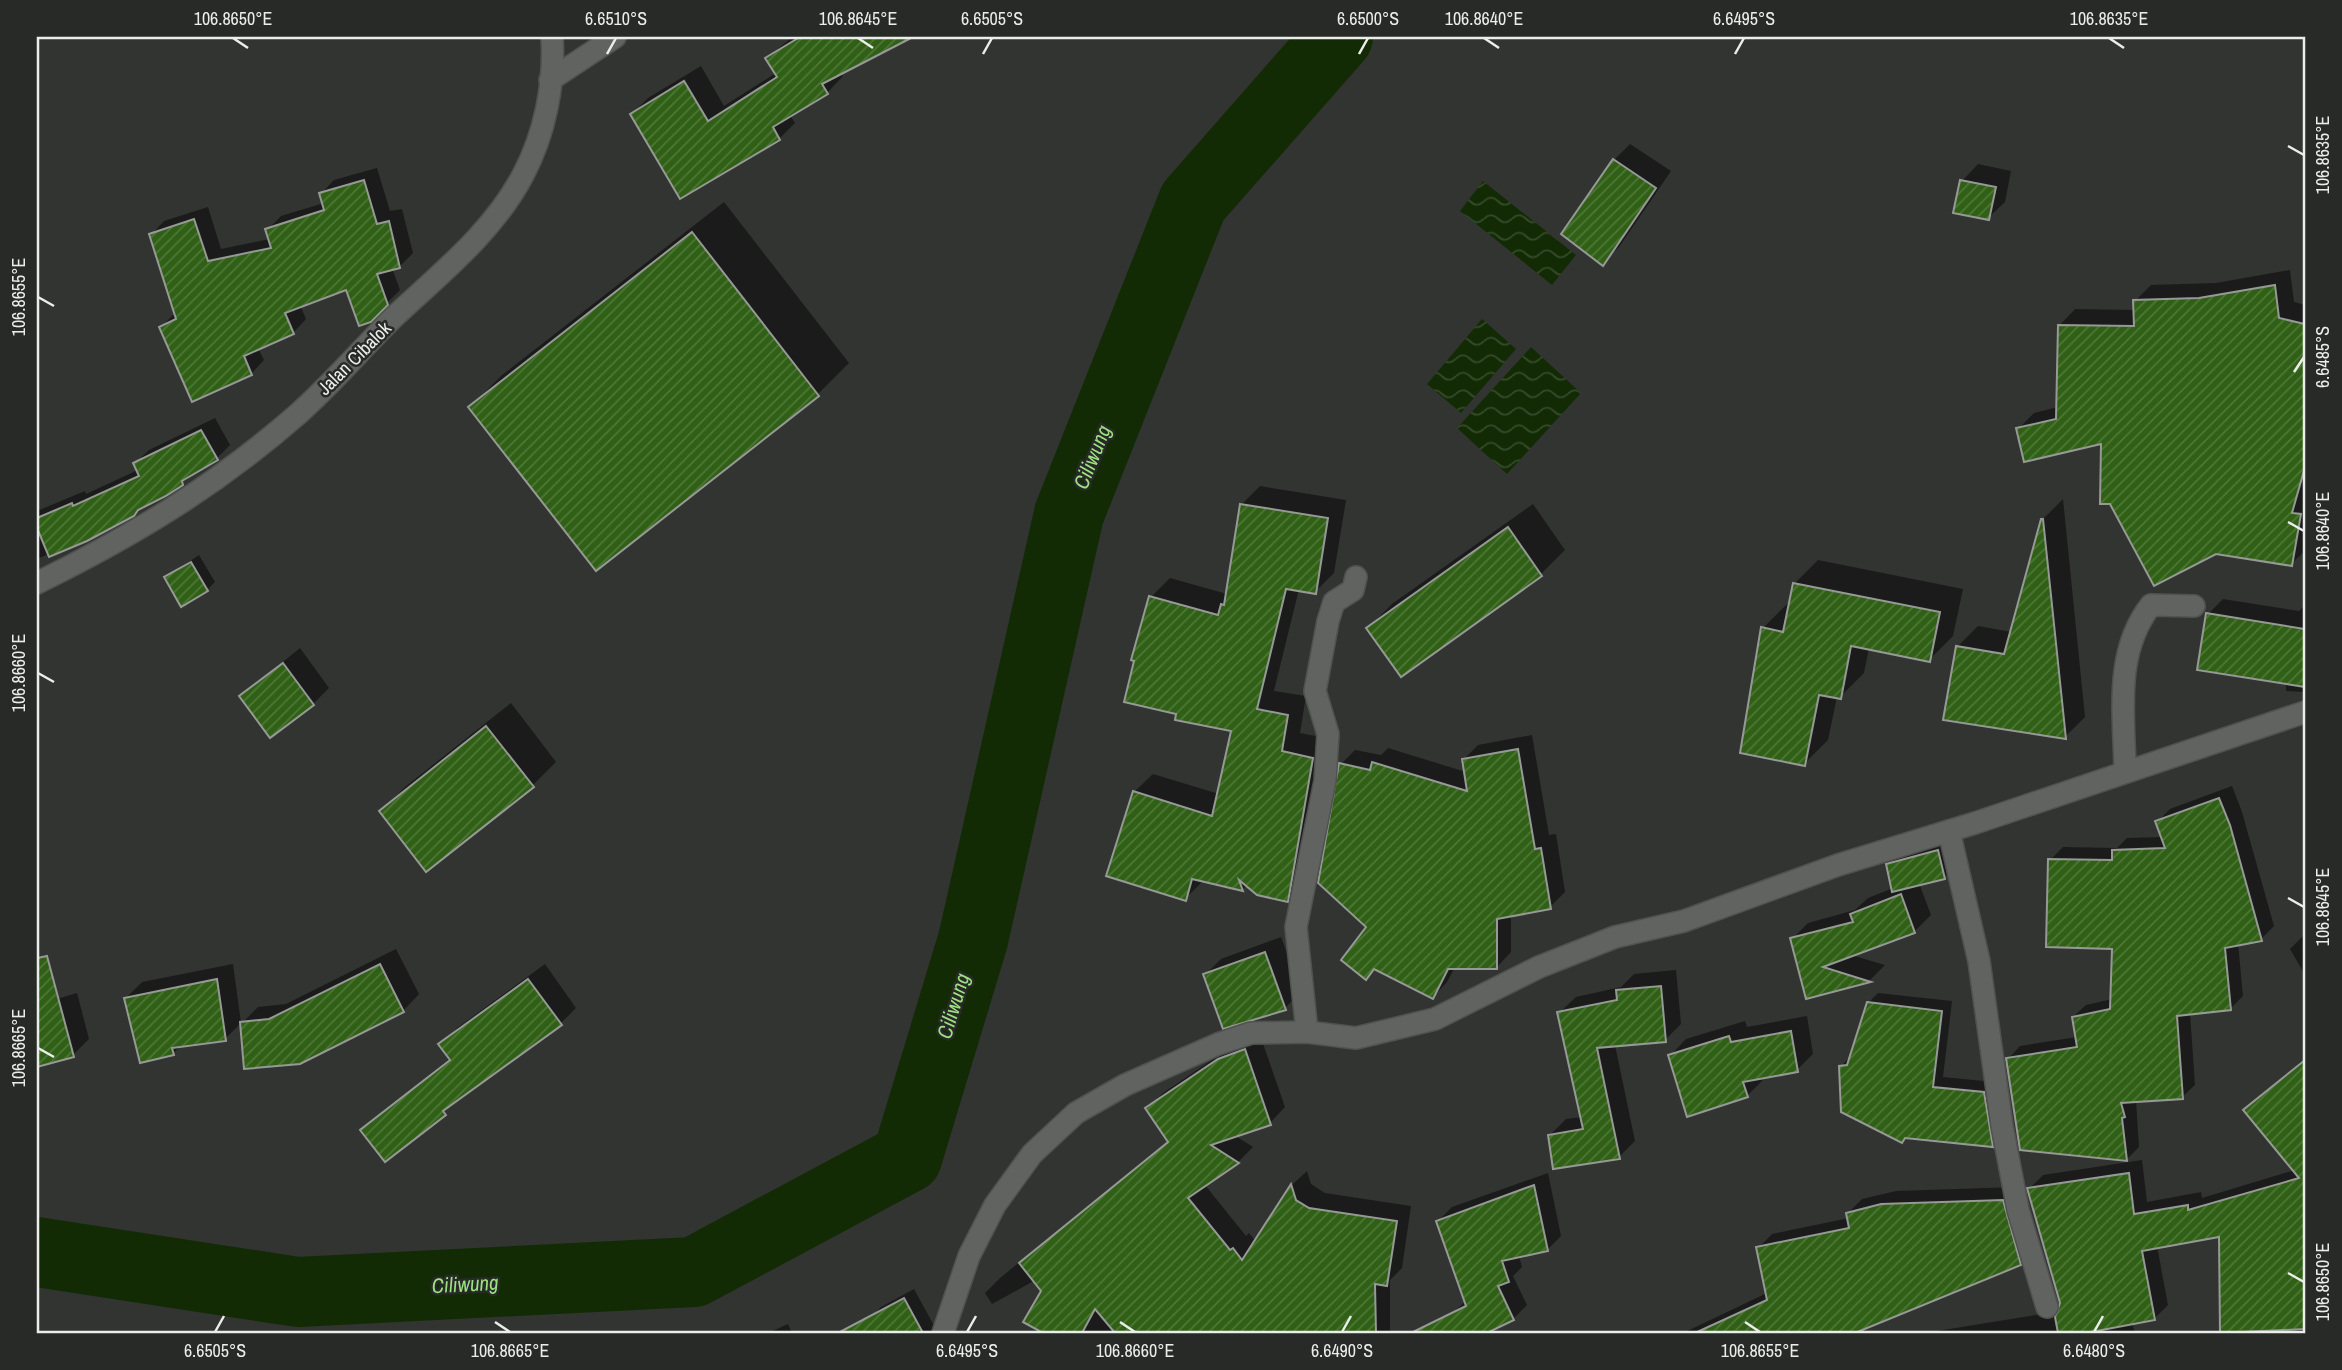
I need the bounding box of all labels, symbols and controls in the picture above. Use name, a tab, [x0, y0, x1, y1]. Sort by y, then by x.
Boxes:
text: 106.8650°E	[194, 6, 272, 31]
text: 6.6510°S	[585, 6, 647, 31]
text: 106.8645°E	[819, 6, 897, 31]
text: 6.6505°S	[961, 6, 1023, 31]
text: 6.6500°S	[1337, 6, 1399, 31]
text: 106.8640°E	[1445, 6, 1523, 31]
text: 6.6495°S	[1713, 6, 1775, 31]
text: 106.8635°E	[2070, 6, 2148, 31]
text: 106.8635°E	[2310, 116, 2335, 194]
text: 106.8655°E	[6, 258, 31, 336]
street label: Jalan Cibalok	[311, 315, 397, 401]
text: 6.6485°S	[2310, 326, 2335, 388]
water label: Ciliwung	[1066, 420, 1118, 493]
text: 106.8640°E	[2310, 492, 2335, 570]
text: 106.8660°E	[6, 634, 31, 712]
text: 106.8645°E	[2310, 868, 2335, 946]
water label: Ciliwung	[929, 969, 977, 1042]
text: 106.8665°E	[6, 1009, 31, 1087]
text: 106.8650°E	[2310, 1243, 2335, 1321]
water label: Ciliwung	[431, 1268, 500, 1300]
text: 6.6505°S	[184, 1338, 246, 1363]
text: 106.8665°E	[471, 1338, 549, 1363]
text: 6.6495°S	[936, 1338, 998, 1363]
text: 106.8660°E	[1096, 1338, 1174, 1363]
text: 6.6490°S	[1311, 1338, 1373, 1363]
text: 106.8655°E	[1721, 1338, 1799, 1363]
text: 6.6480°S	[2063, 1338, 2125, 1363]

